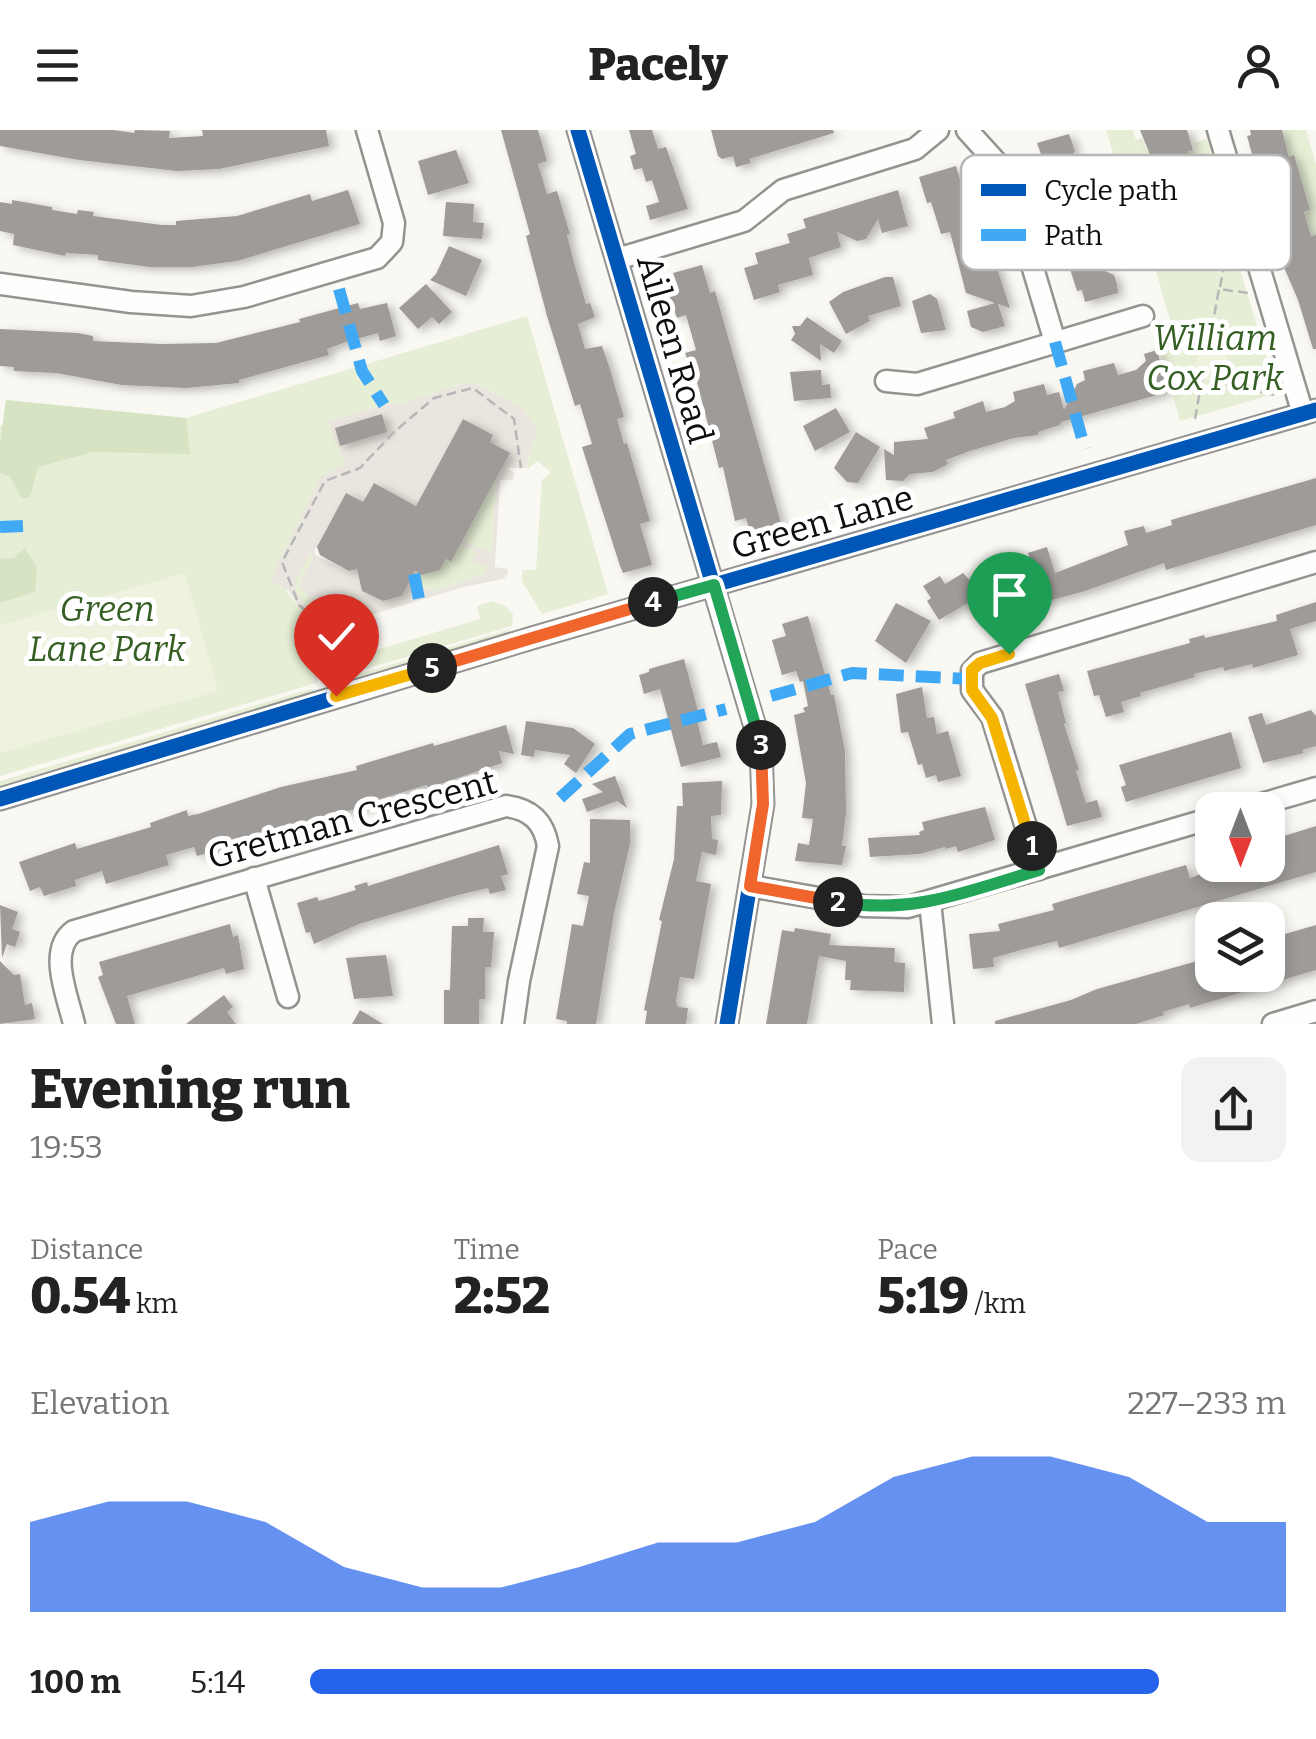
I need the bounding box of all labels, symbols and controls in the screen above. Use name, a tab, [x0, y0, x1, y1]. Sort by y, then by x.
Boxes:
icon: menu	[30, 38, 85, 93]
text: Pacely	[588, 38, 728, 92]
icon: person	[1231, 38, 1286, 93]
legend	[961, 155, 1291, 270]
text: Cycle path	[1044, 174, 1178, 207]
text: Path	[1044, 219, 1103, 252]
street label: Aileen Road	[628, 250, 722, 448]
park label: William Cox Park	[1146, 317, 1285, 399]
street label: Green Lane	[726, 476, 918, 568]
pin	[967, 552, 1052, 655]
icon: arrive	[982, 567, 1037, 622]
pin: 4	[628, 577, 678, 627]
text: 4	[644, 585, 662, 618]
park label: Green Lane Park	[28, 588, 187, 670]
pin	[294, 594, 379, 697]
icon: check	[309, 609, 364, 664]
pin: 5	[407, 643, 457, 693]
text: 5	[424, 651, 440, 684]
pin: 3	[736, 720, 786, 770]
text: 3	[753, 728, 769, 761]
street label: Gretman Crescent	[203, 760, 501, 878]
north arrow	[1195, 792, 1285, 882]
map controls	[1195, 792, 1285, 992]
pin: 1	[1007, 821, 1057, 871]
text: 1	[1026, 829, 1038, 862]
pin: 2	[813, 877, 863, 927]
text: 2	[830, 885, 846, 918]
button: layers	[1195, 902, 1285, 992]
text: Evening run	[30, 1057, 350, 1123]
button: share	[1181, 1057, 1286, 1162]
text: 19:53	[30, 1128, 103, 1166]
text: Distance	[30, 1233, 143, 1266]
text: Time	[454, 1233, 520, 1266]
text: Pace	[877, 1233, 938, 1266]
text: 0.54	[30, 1266, 130, 1326]
text: 2:52	[454, 1266, 550, 1326]
text: 5:19	[877, 1266, 969, 1326]
text: km	[130, 1287, 178, 1320]
text: /km	[969, 1287, 1026, 1320]
text: Elevation	[30, 1384, 170, 1422]
text: 227–233 m	[1127, 1384, 1286, 1422]
text: 100 m	[30, 1663, 121, 1701]
text: 5:14	[190, 1663, 246, 1701]

